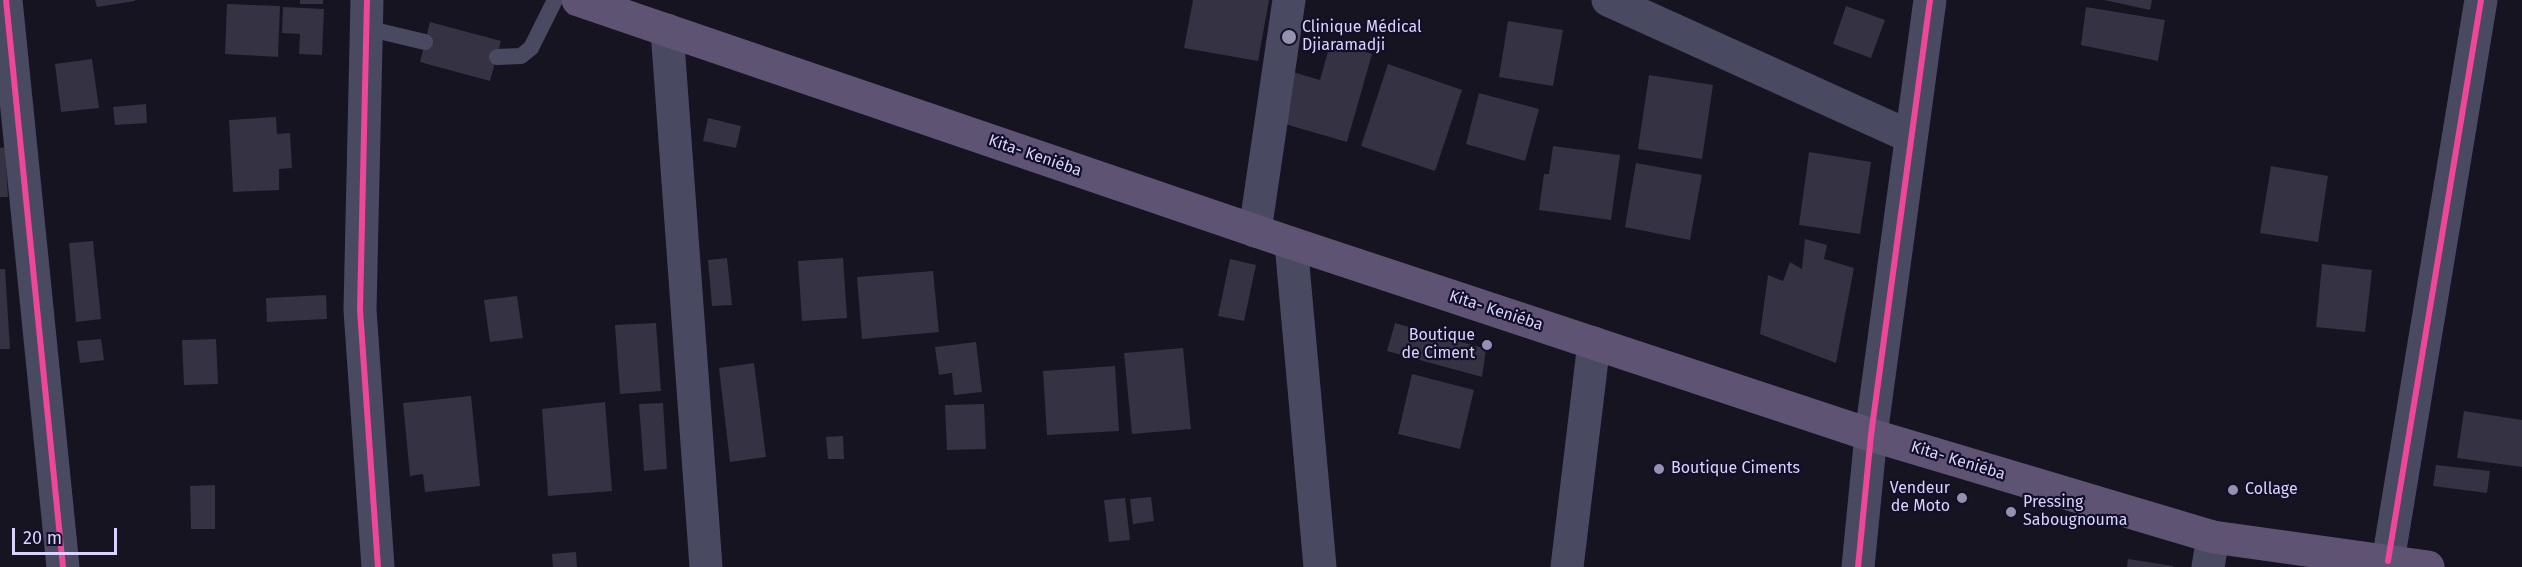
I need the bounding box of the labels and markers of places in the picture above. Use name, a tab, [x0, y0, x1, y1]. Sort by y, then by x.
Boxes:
place label: Clinique Médical Djiaramadji	[1302, 18, 1422, 56]
marker: Clinique Médical Djiaramadji	[1280, 28, 1298, 46]
place label: Boutique de Ciment	[1401, 326, 1475, 364]
marker: Boutique de Ciment	[1480, 338, 1494, 352]
place label: Boutique Ciments	[1671, 459, 1800, 479]
marker: Boutique Ciments	[1652, 462, 1666, 476]
place label: Vendeur de Moto	[1890, 479, 1950, 517]
place label: Collage	[2245, 480, 2298, 500]
marker: Collage	[2226, 483, 2240, 497]
marker: Vendeur de Moto	[1955, 491, 1969, 505]
place label: Pressing Sabougnouma	[2023, 493, 2127, 531]
marker: Pressing Sabougnouma	[2004, 505, 2018, 519]

